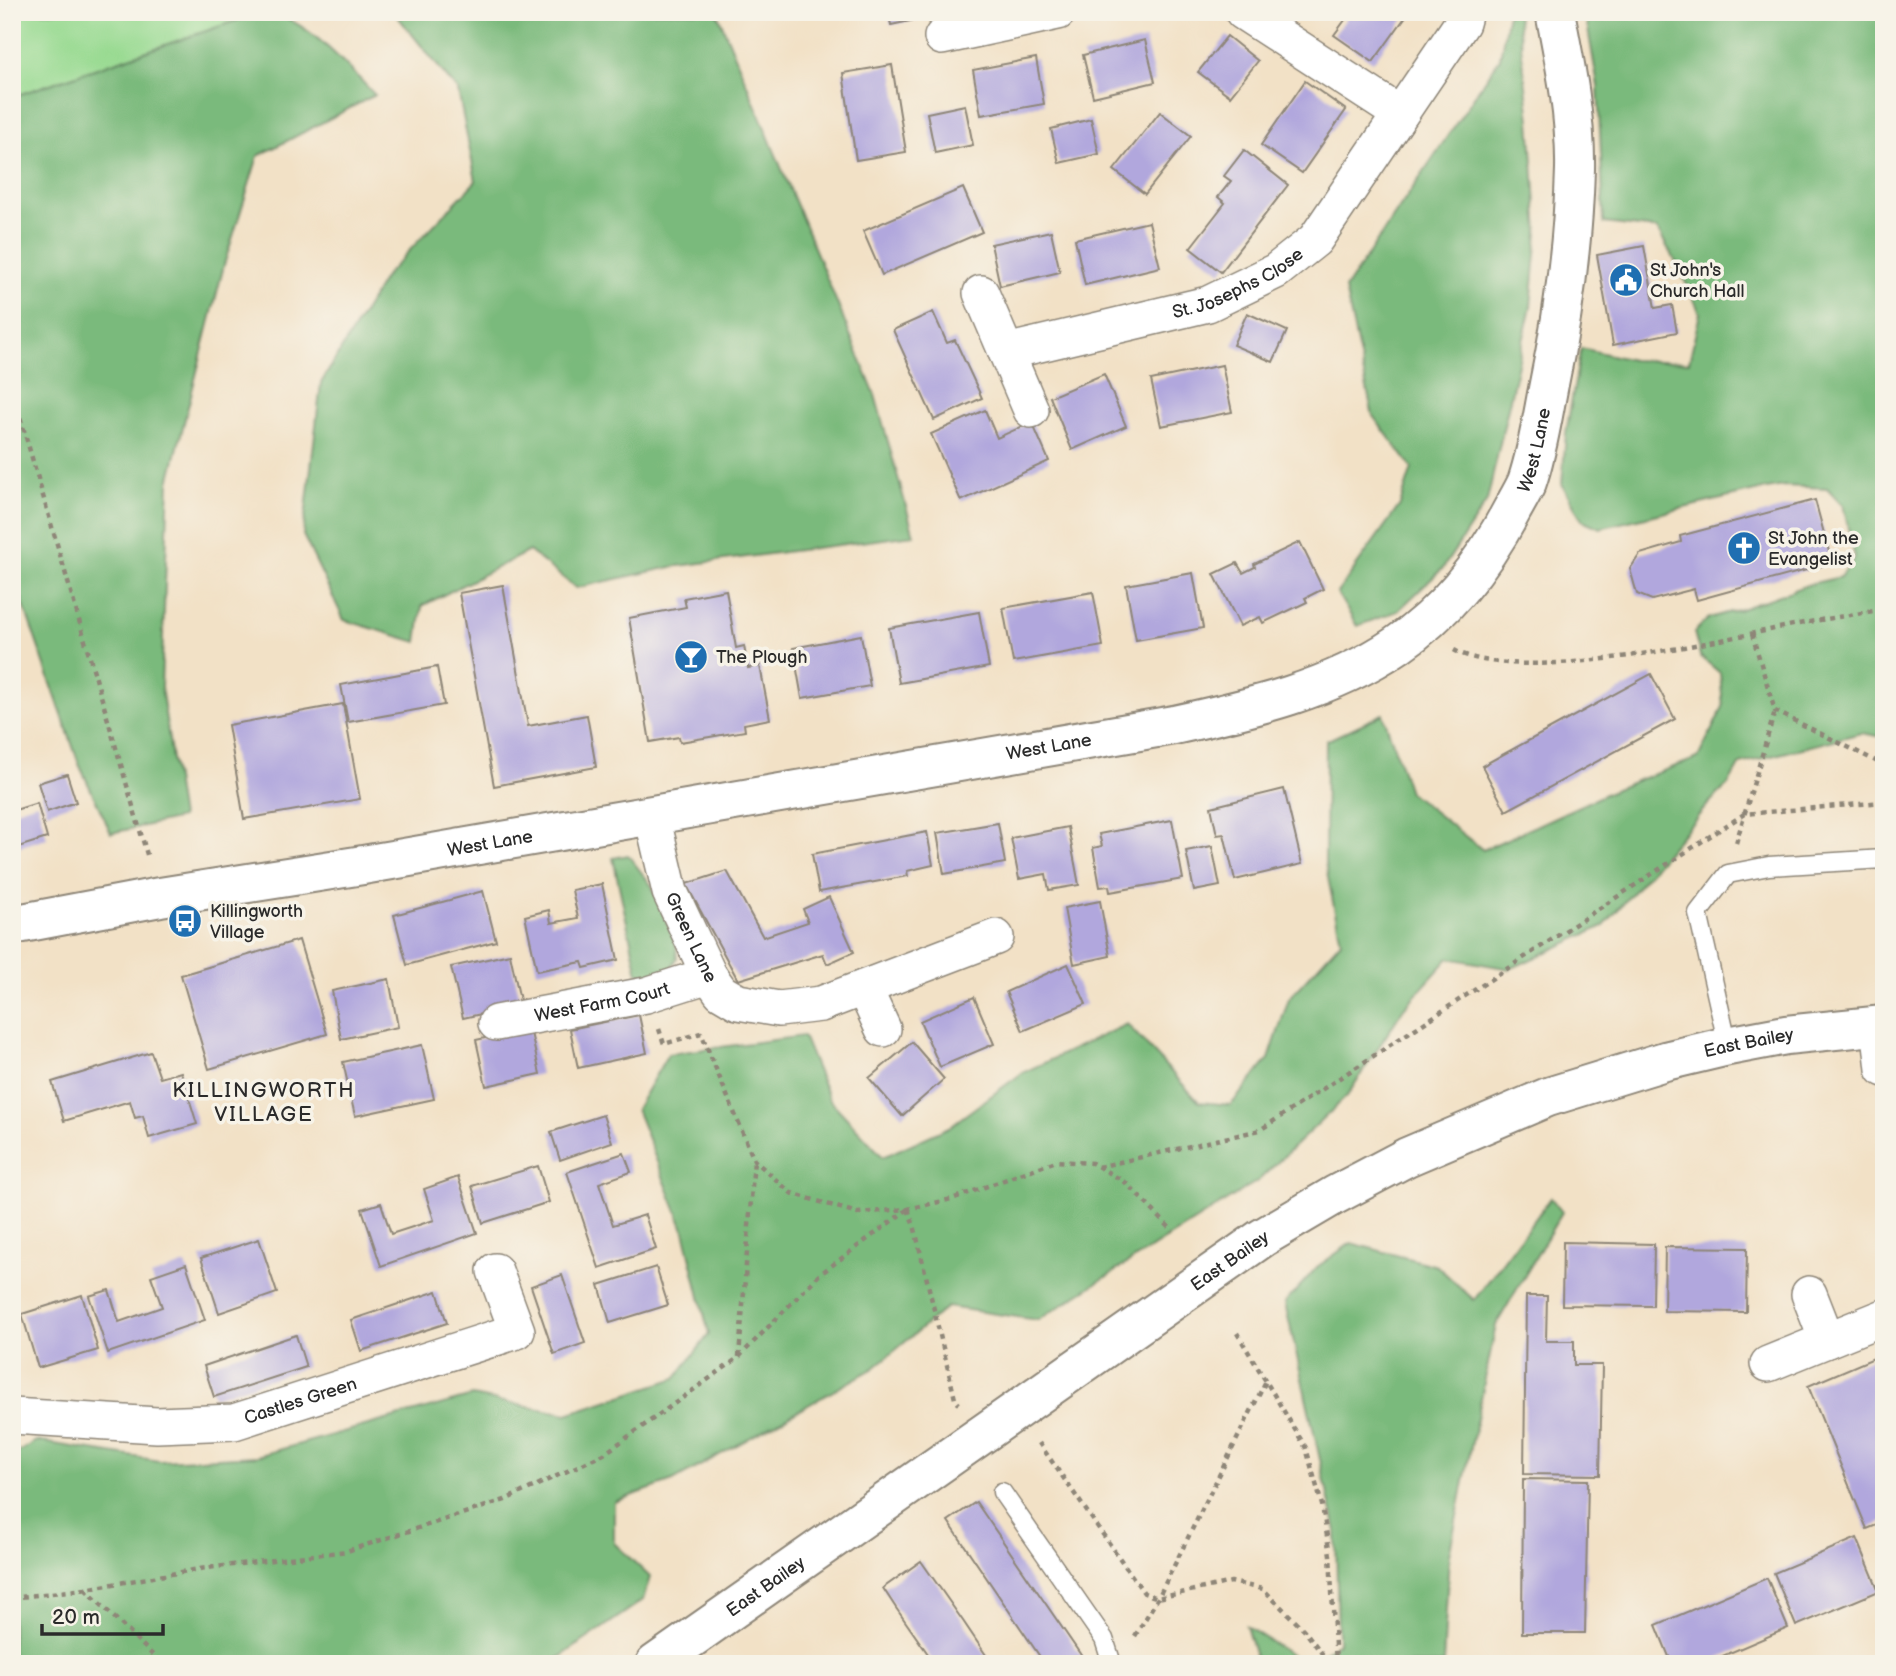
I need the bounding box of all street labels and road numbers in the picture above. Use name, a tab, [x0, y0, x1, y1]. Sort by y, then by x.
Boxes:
street label: St. Josephs Close	[1170, 243, 1308, 323]
street label: West Lane	[1514, 406, 1555, 496]
street label: West Lane	[1005, 729, 1093, 765]
street label: West Lane	[446, 826, 535, 861]
street label: Green Lane	[661, 889, 721, 987]
street label: West Farm Court	[533, 978, 673, 1027]
street label: East Bailey	[1702, 1024, 1795, 1062]
street label: East Bailey	[1187, 1226, 1273, 1296]
street label: Castles Green	[242, 1373, 359, 1429]
street label: East Bailey	[723, 1552, 810, 1622]

